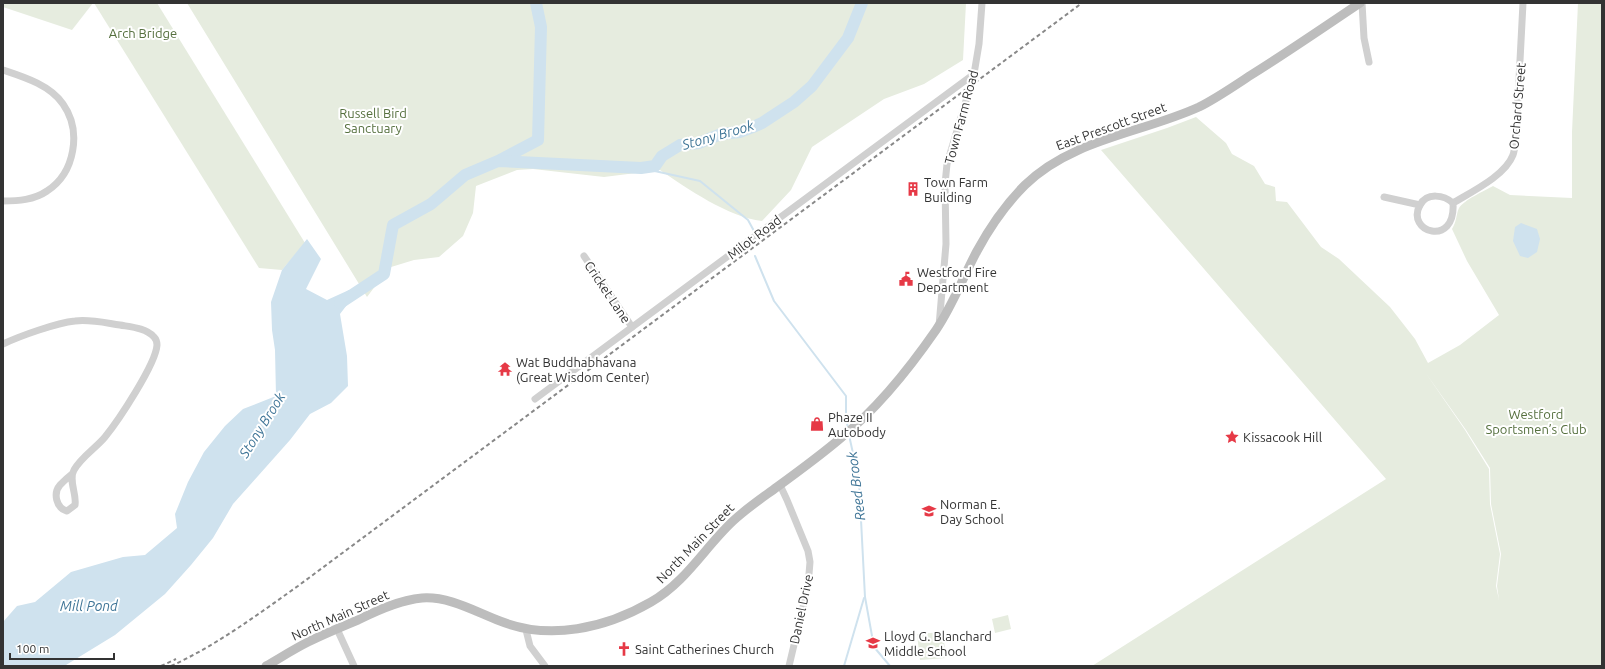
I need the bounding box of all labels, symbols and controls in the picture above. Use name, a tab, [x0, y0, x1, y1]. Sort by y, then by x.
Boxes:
park label: Arch Bridge	[109, 26, 177, 40]
street label: Orchard Street	[1506, 62, 1528, 150]
street label: Town Farm Road	[942, 68, 980, 166]
street label: East Prescott Street	[1054, 100, 1168, 152]
park label: Russell Bird Sanctuary	[339, 106, 407, 135]
water label: Stony Brook	[679, 117, 757, 153]
place label: Town Farm Building	[924, 175, 988, 204]
building icon: Town Farm Building	[905, 181, 921, 197]
street label: Milot Road	[724, 212, 784, 262]
street label: Cricket Lane	[582, 258, 634, 326]
place label: Westford Fire Department	[917, 265, 997, 294]
public building icon: Westford Fire Department	[898, 271, 914, 287]
place label: Wat Buddhabhavana (Great Wisdom Center)	[516, 355, 650, 385]
temple icon: Wat Buddhabhavana (Great Wisdom Center)	[497, 361, 513, 377]
water label: Stony Brook	[235, 389, 289, 461]
park label: Westford Sportsmen’s Club	[1485, 407, 1587, 436]
place label: Phaze II Autobody	[828, 410, 886, 439]
shop icon: Phaze II Autobody	[809, 416, 825, 432]
place icon: Kissacook Hill	[1224, 429, 1240, 445]
place label: Kissacook Hill	[1243, 430, 1323, 444]
water label: Reed Brook	[844, 450, 868, 522]
place label: Norman E. Day School	[940, 497, 1005, 526]
street label: North Main Street	[653, 500, 737, 586]
school or university icon: Norman E. Day School	[921, 503, 937, 519]
street label: Daniel Drive	[787, 573, 815, 645]
street label: North Main Street	[289, 587, 391, 643]
water label: Mill Pond	[60, 598, 119, 614]
place label: Lloyd G. Blanchard Middle School	[884, 629, 992, 658]
scale bar	[10, 635, 114, 661]
school or university icon: Lloyd G. Blanchard Middle School	[865, 635, 881, 651]
church icon: Saint Catherines Church	[616, 641, 632, 657]
text: 100 m	[16, 642, 49, 655]
place label: Saint Catherines Church	[635, 642, 774, 656]

